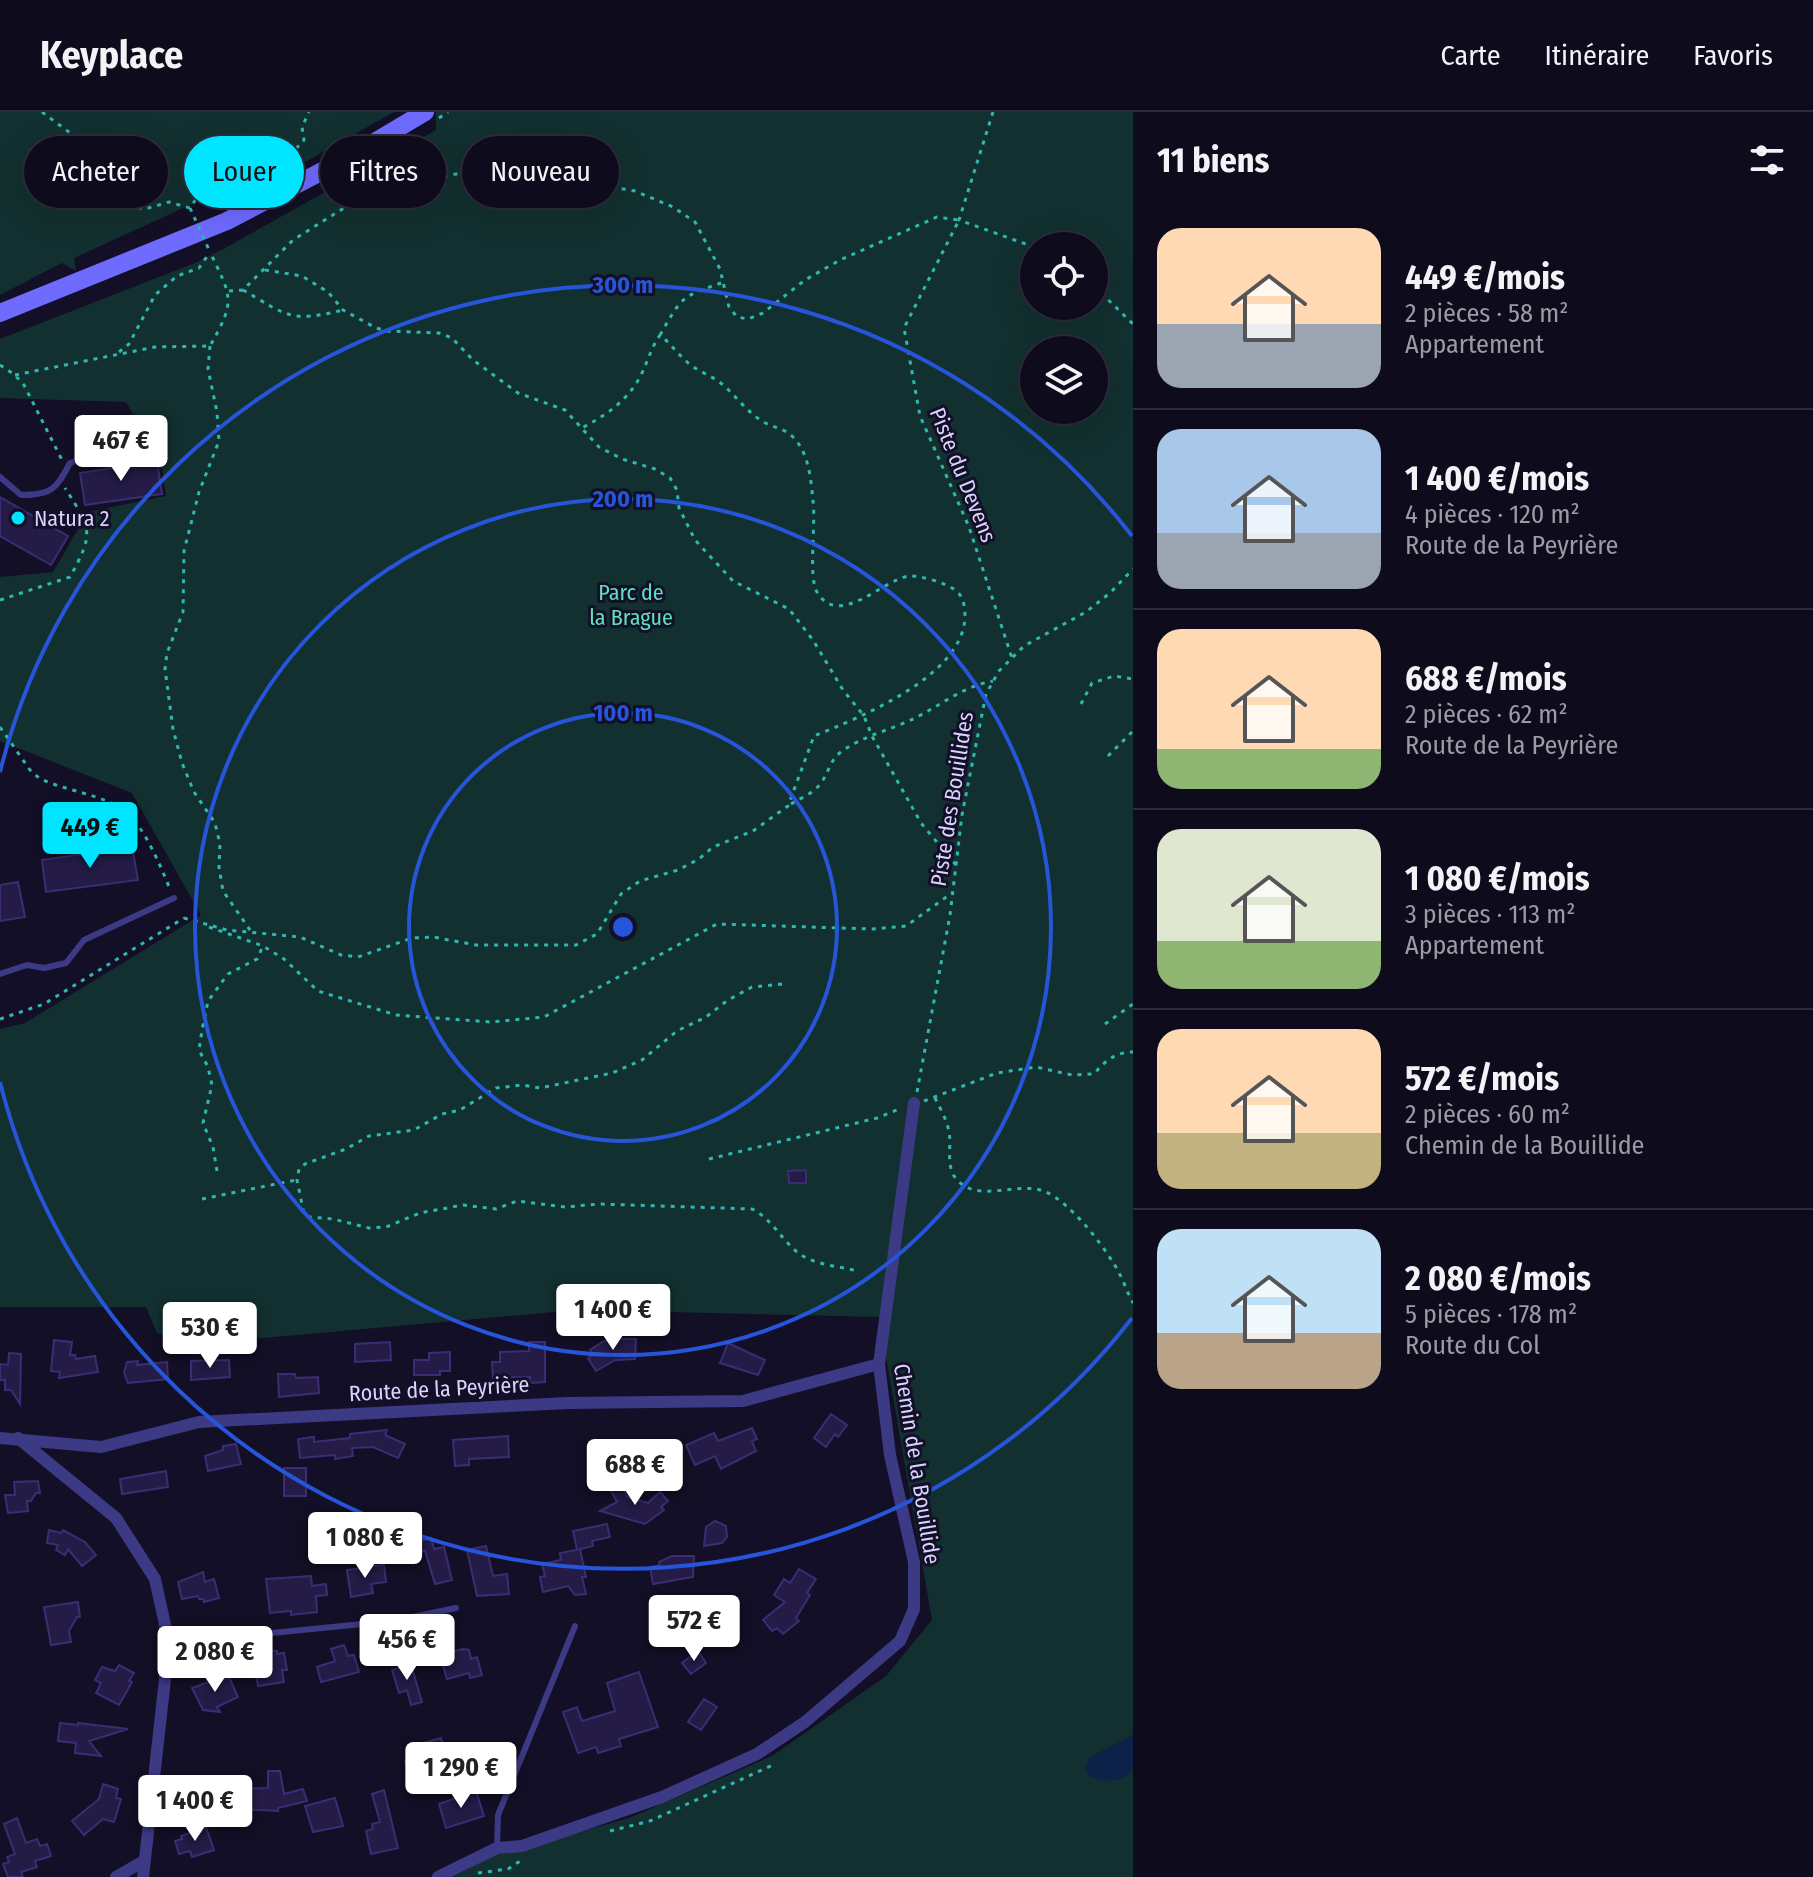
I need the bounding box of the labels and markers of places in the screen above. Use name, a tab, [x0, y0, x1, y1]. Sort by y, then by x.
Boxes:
pin: 467 €	[65, 415, 177, 483]
place label: Natura 2	[34, 505, 109, 532]
marker: Natura 2	[9, 509, 27, 527]
pin: 449 €	[34, 802, 146, 870]
centre of rings	[609, 913, 637, 941]
pin: 1 400 €	[539, 1284, 687, 1352]
pin: 530 €	[154, 1302, 266, 1370]
pin: 688 €	[579, 1439, 691, 1507]
pin: 1 080 €	[291, 1512, 439, 1580]
pin: 572 €	[638, 1595, 750, 1663]
pin: 456 €	[351, 1614, 463, 1682]
pin: 2 080 €	[141, 1626, 289, 1694]
pin: 1 290 €	[387, 1742, 535, 1810]
pin: 1 400 €	[121, 1775, 269, 1843]

